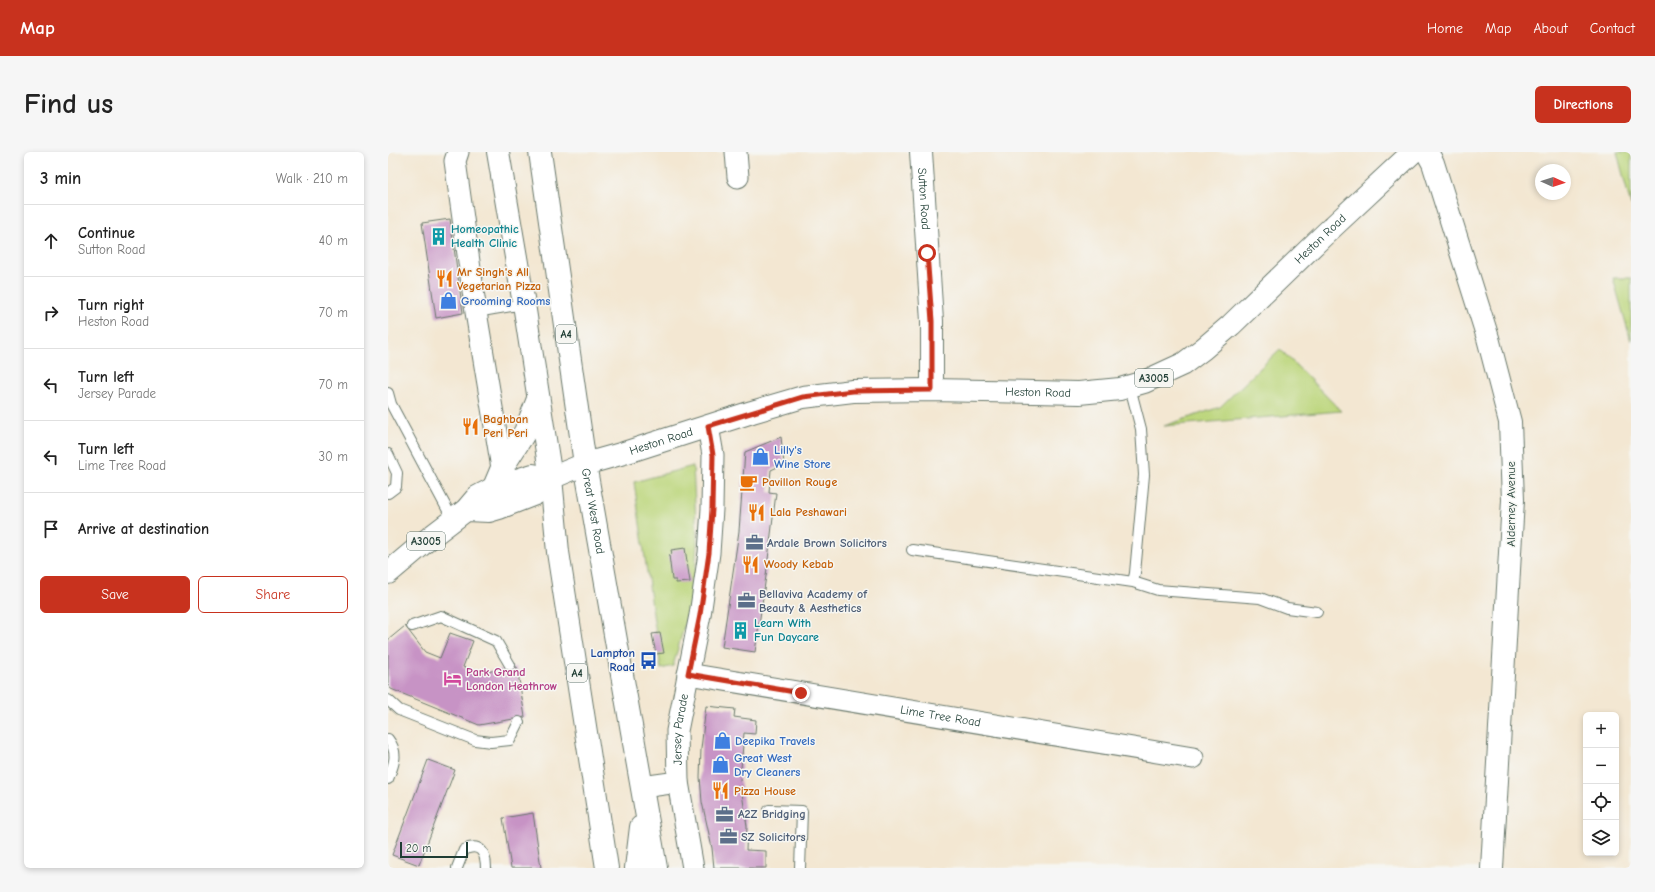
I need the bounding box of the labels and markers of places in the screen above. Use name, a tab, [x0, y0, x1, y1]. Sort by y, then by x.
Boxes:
place label: Homeopathic Health Clinic	[451, 222, 519, 250]
building icon: Homeopathic Health Clinic	[428, 226, 448, 246]
place label: Mr Singh's All Vegetarian Pizza	[457, 265, 541, 293]
restaurant icon: Mr Singh's All Vegetarian Pizza	[434, 269, 454, 289]
shop icon: Grooming Rooms	[438, 291, 458, 311]
place label: Grooming Rooms	[461, 294, 550, 308]
place label: Baghban Peri Peri	[483, 412, 528, 440]
restaurant icon: Baghban Peri Peri	[460, 416, 480, 436]
place label: Lilly's Wine Store	[774, 443, 831, 471]
shop icon: Lilly's Wine Store	[751, 447, 771, 467]
cafe icon: Pavillon Rouge	[739, 472, 759, 492]
place label: Pavillon Rouge	[762, 475, 837, 489]
restaurant icon: Lala Peshawari	[747, 502, 767, 522]
place label: Lala Peshawari	[770, 505, 847, 519]
office icon: Ardale Brown Solicitors	[744, 533, 764, 553]
place label: Ardale Brown Solicitors	[767, 536, 887, 550]
restaurant icon: Woody Kebab	[741, 554, 761, 574]
place label: Woody Kebab	[764, 557, 833, 571]
place label: Bellaviva Academy of Beauty & Aesthetics	[759, 587, 868, 615]
office icon: Bellaviva Academy of Beauty & Aesthetics	[736, 591, 756, 611]
place label: Learn With Fun Daycare	[754, 616, 819, 644]
building icon: Learn With Fun Daycare	[731, 620, 751, 640]
place label: Lampton Road	[591, 646, 635, 674]
bus stop icon: Lampton Road	[638, 650, 658, 670]
place label: Park Grand London Heathrow	[466, 665, 557, 693]
hotel icon: Park Grand London Heathrow	[443, 669, 463, 689]
shop icon: Deepika Travels	[712, 731, 732, 751]
place label: Deepika Travels	[735, 734, 815, 748]
place label: Great West Dry Cleaners	[734, 751, 800, 779]
shop icon: Great West Dry Cleaners	[711, 755, 731, 775]
restaurant icon: Pizza House	[711, 781, 731, 801]
place label: Pizza House	[734, 784, 796, 798]
office icon: A2Z Bridging	[715, 804, 735, 824]
place label: A2Z Bridging	[738, 807, 806, 821]
office icon: SZ Solicitors	[718, 827, 738, 847]
place label: SZ Solicitors	[741, 830, 806, 844]

